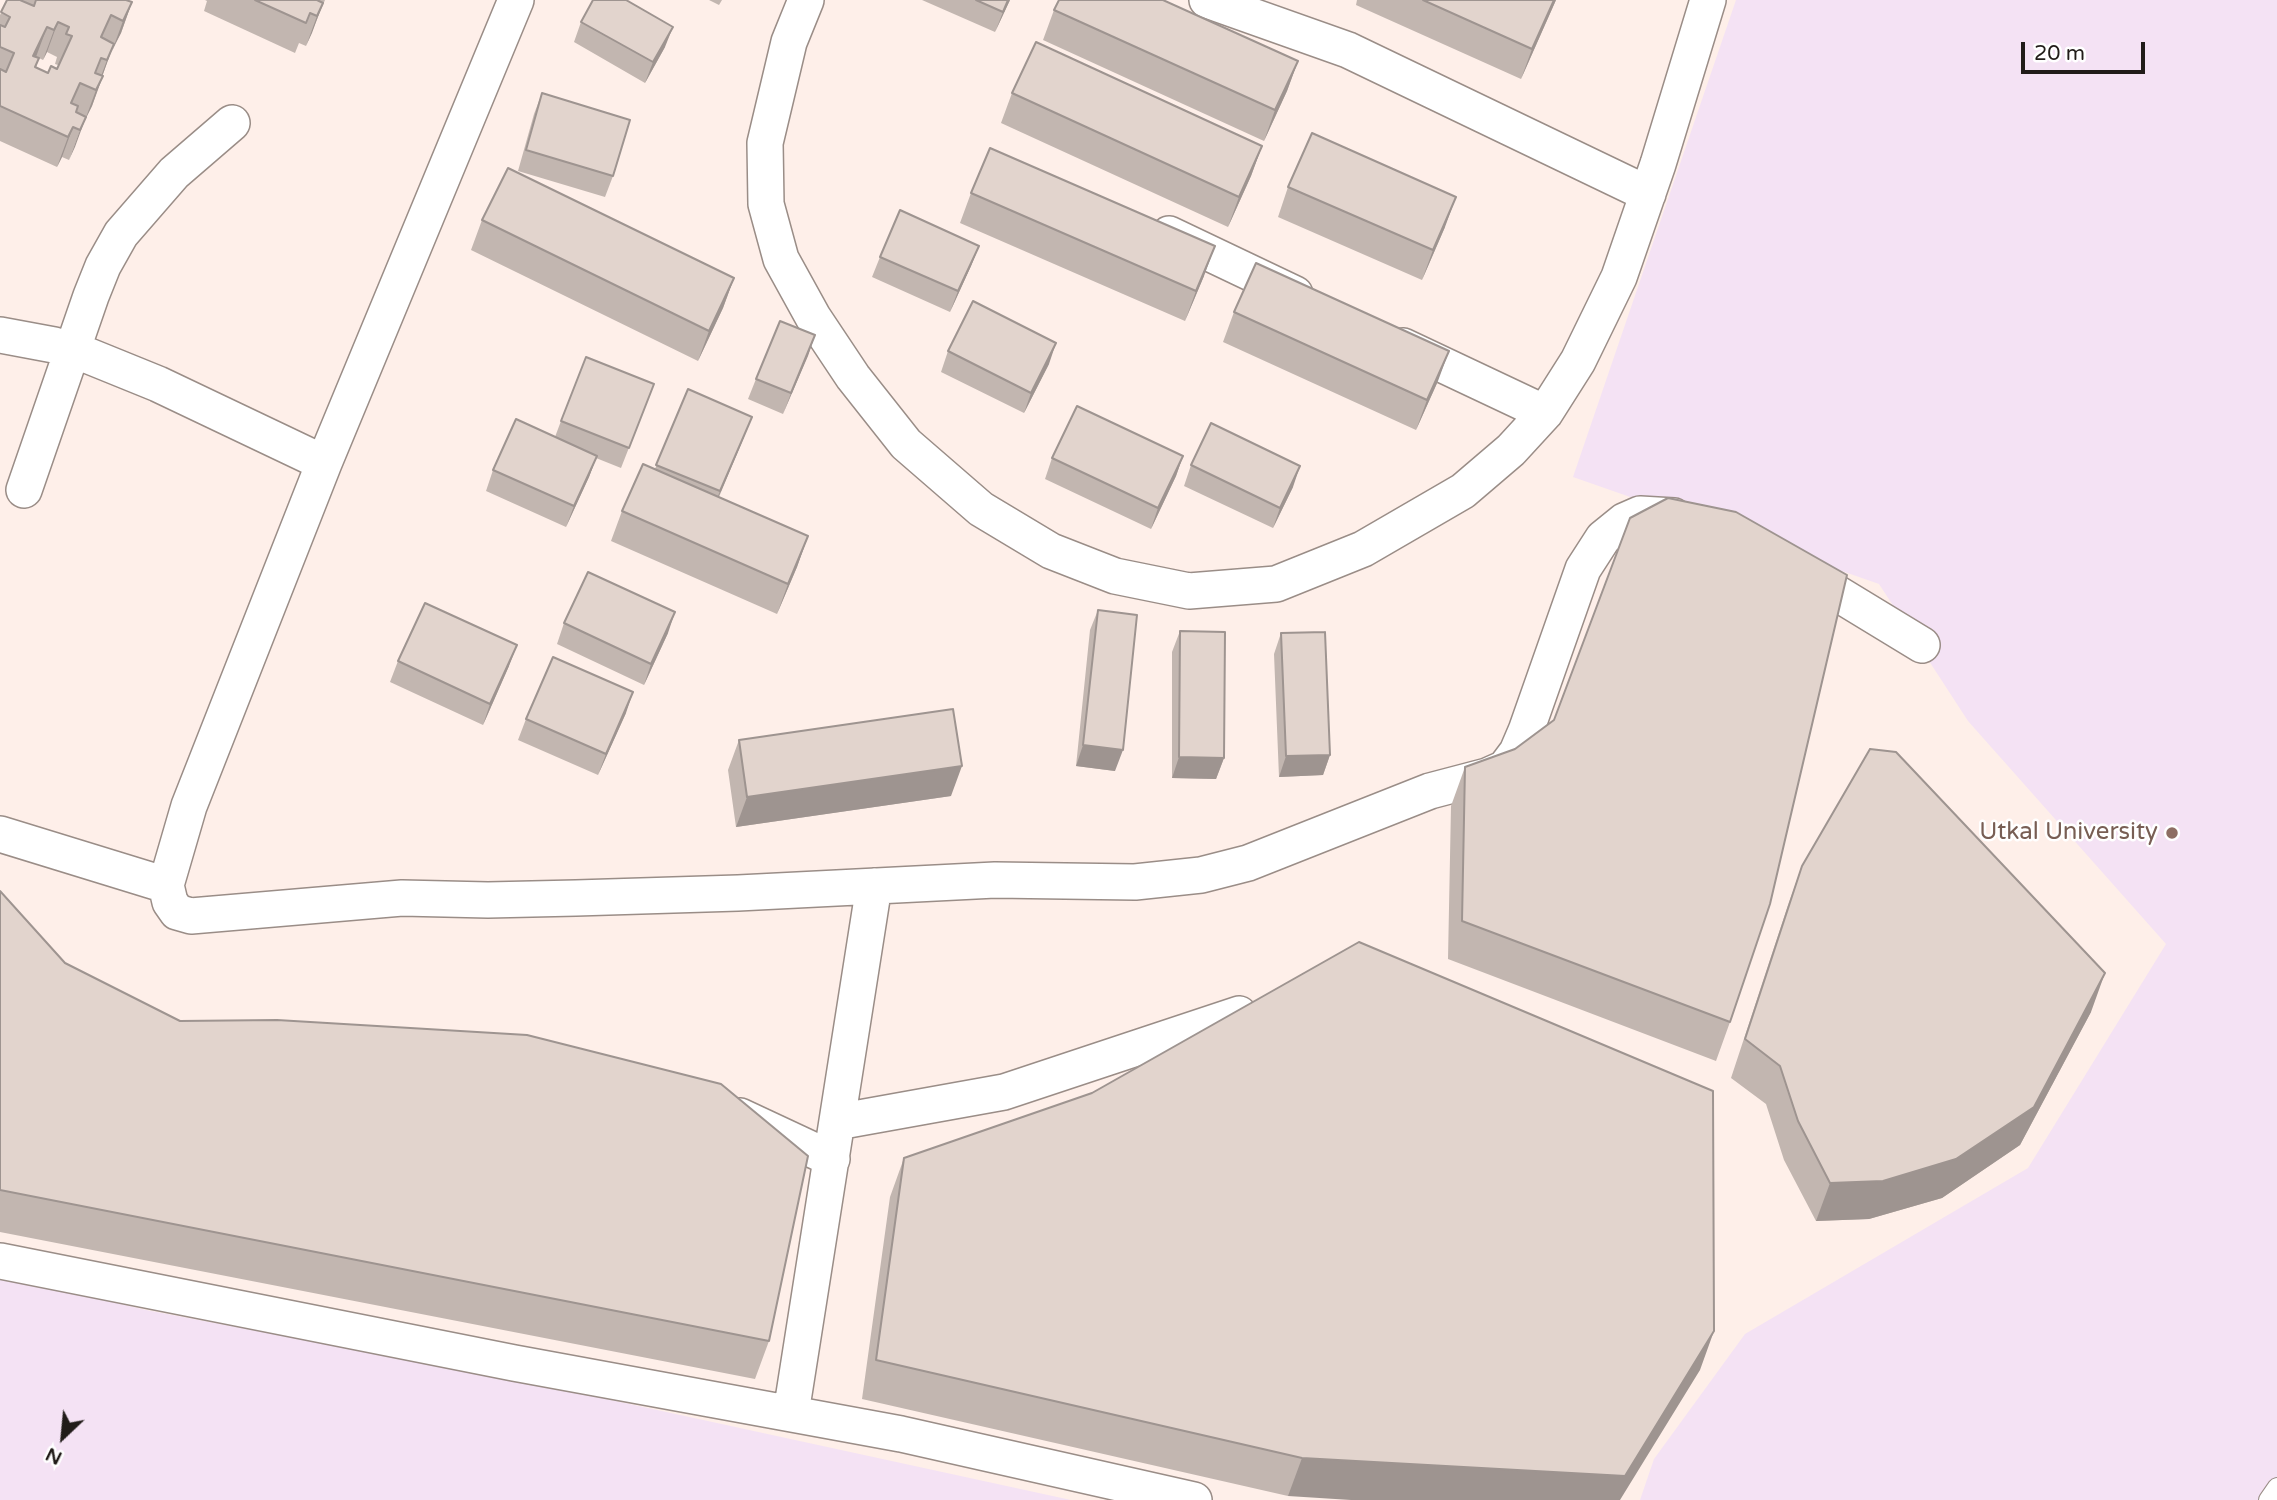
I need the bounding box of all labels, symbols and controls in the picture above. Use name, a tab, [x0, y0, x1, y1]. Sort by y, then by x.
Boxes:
scale bar	[2025, 28, 2149, 72]
text: 20 m	[2034, 41, 2085, 66]
place label: Utkal University	[1979, 819, 2158, 847]
marker: Utkal University	[2164, 825, 2180, 841]
north arrow	[28, 1402, 98, 1472]
text: N	[42, 1443, 65, 1469]

